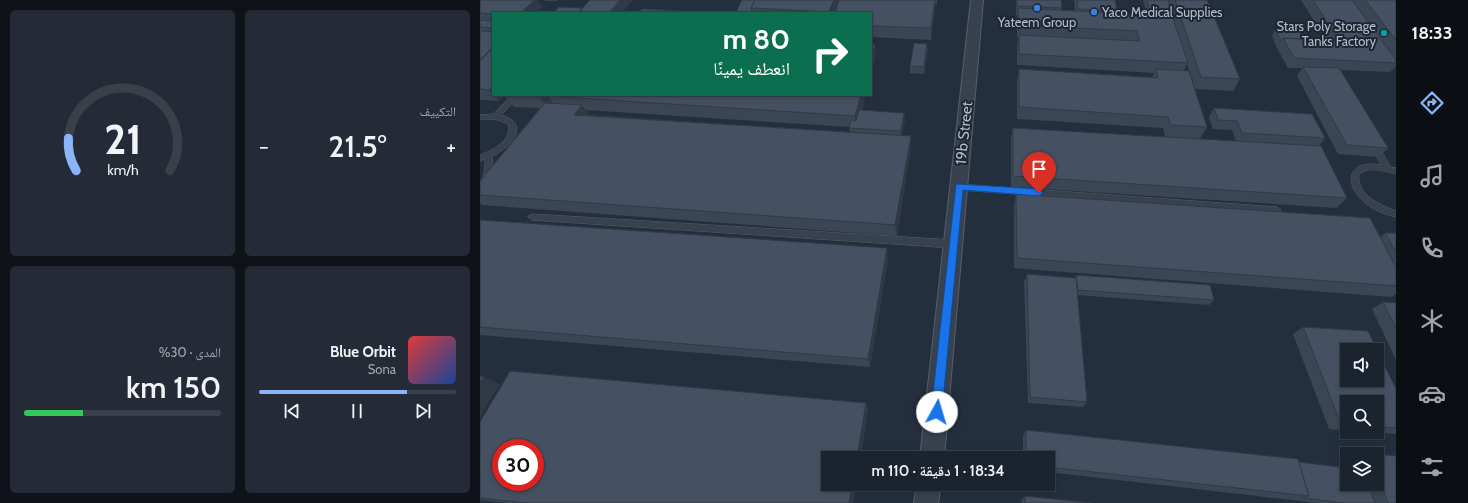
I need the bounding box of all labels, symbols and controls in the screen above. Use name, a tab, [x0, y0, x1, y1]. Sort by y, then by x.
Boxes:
marker: Yateem Group	[1032, 3, 1042, 13]
place label: Yaco Medical Supplies	[1101, 4, 1223, 20]
marker: Yaco Medical Supplies	[1089, 7, 1099, 17]
place label: Yateem Group	[997, 14, 1076, 30]
place label: Stars Poly Storage Tanks Factory	[1276, 18, 1376, 49]
text: 80 m	[723, 22, 790, 56]
text: 18:33	[1412, 22, 1452, 44]
icon: right	[804, 28, 856, 80]
marker: Stars Poly Storage Tanks Factory	[1379, 28, 1389, 38]
text: انعطف يمينًا	[713, 58, 790, 80]
icon: directions	[1418, 89, 1446, 117]
street label: 19b Street	[952, 100, 976, 166]
text: التكييف	[420, 103, 456, 119]
text: 21	[104, 114, 141, 164]
text: 21.5°	[329, 128, 386, 165]
text: −	[259, 133, 269, 160]
text: +	[446, 133, 456, 160]
pin	[1022, 152, 1056, 193]
icon: arrive	[1028, 158, 1050, 180]
text: km/h	[107, 160, 138, 178]
icon: music	[1418, 162, 1446, 190]
icon: phone	[1418, 234, 1446, 262]
icon: climate	[1418, 307, 1446, 335]
text: Blue Orbit	[330, 343, 396, 361]
map controls	[1340, 343, 1384, 491]
button: sound	[1340, 343, 1384, 387]
text: المدى · 30%	[159, 344, 221, 360]
text: Sona	[368, 361, 396, 377]
text: 150 km	[126, 369, 221, 406]
icon: car	[1418, 380, 1446, 408]
position arrow	[916, 391, 958, 433]
button: search	[1340, 395, 1384, 439]
icon: previous	[281, 400, 303, 422]
icon: pause	[346, 400, 368, 422]
icon: next	[412, 400, 434, 422]
speed limit sign: 30	[492, 439, 544, 491]
button: layers	[1340, 447, 1384, 491]
icon: filters	[1418, 453, 1446, 481]
text: 18:34 · 1 دقيقة · 110 m	[872, 462, 1004, 480]

